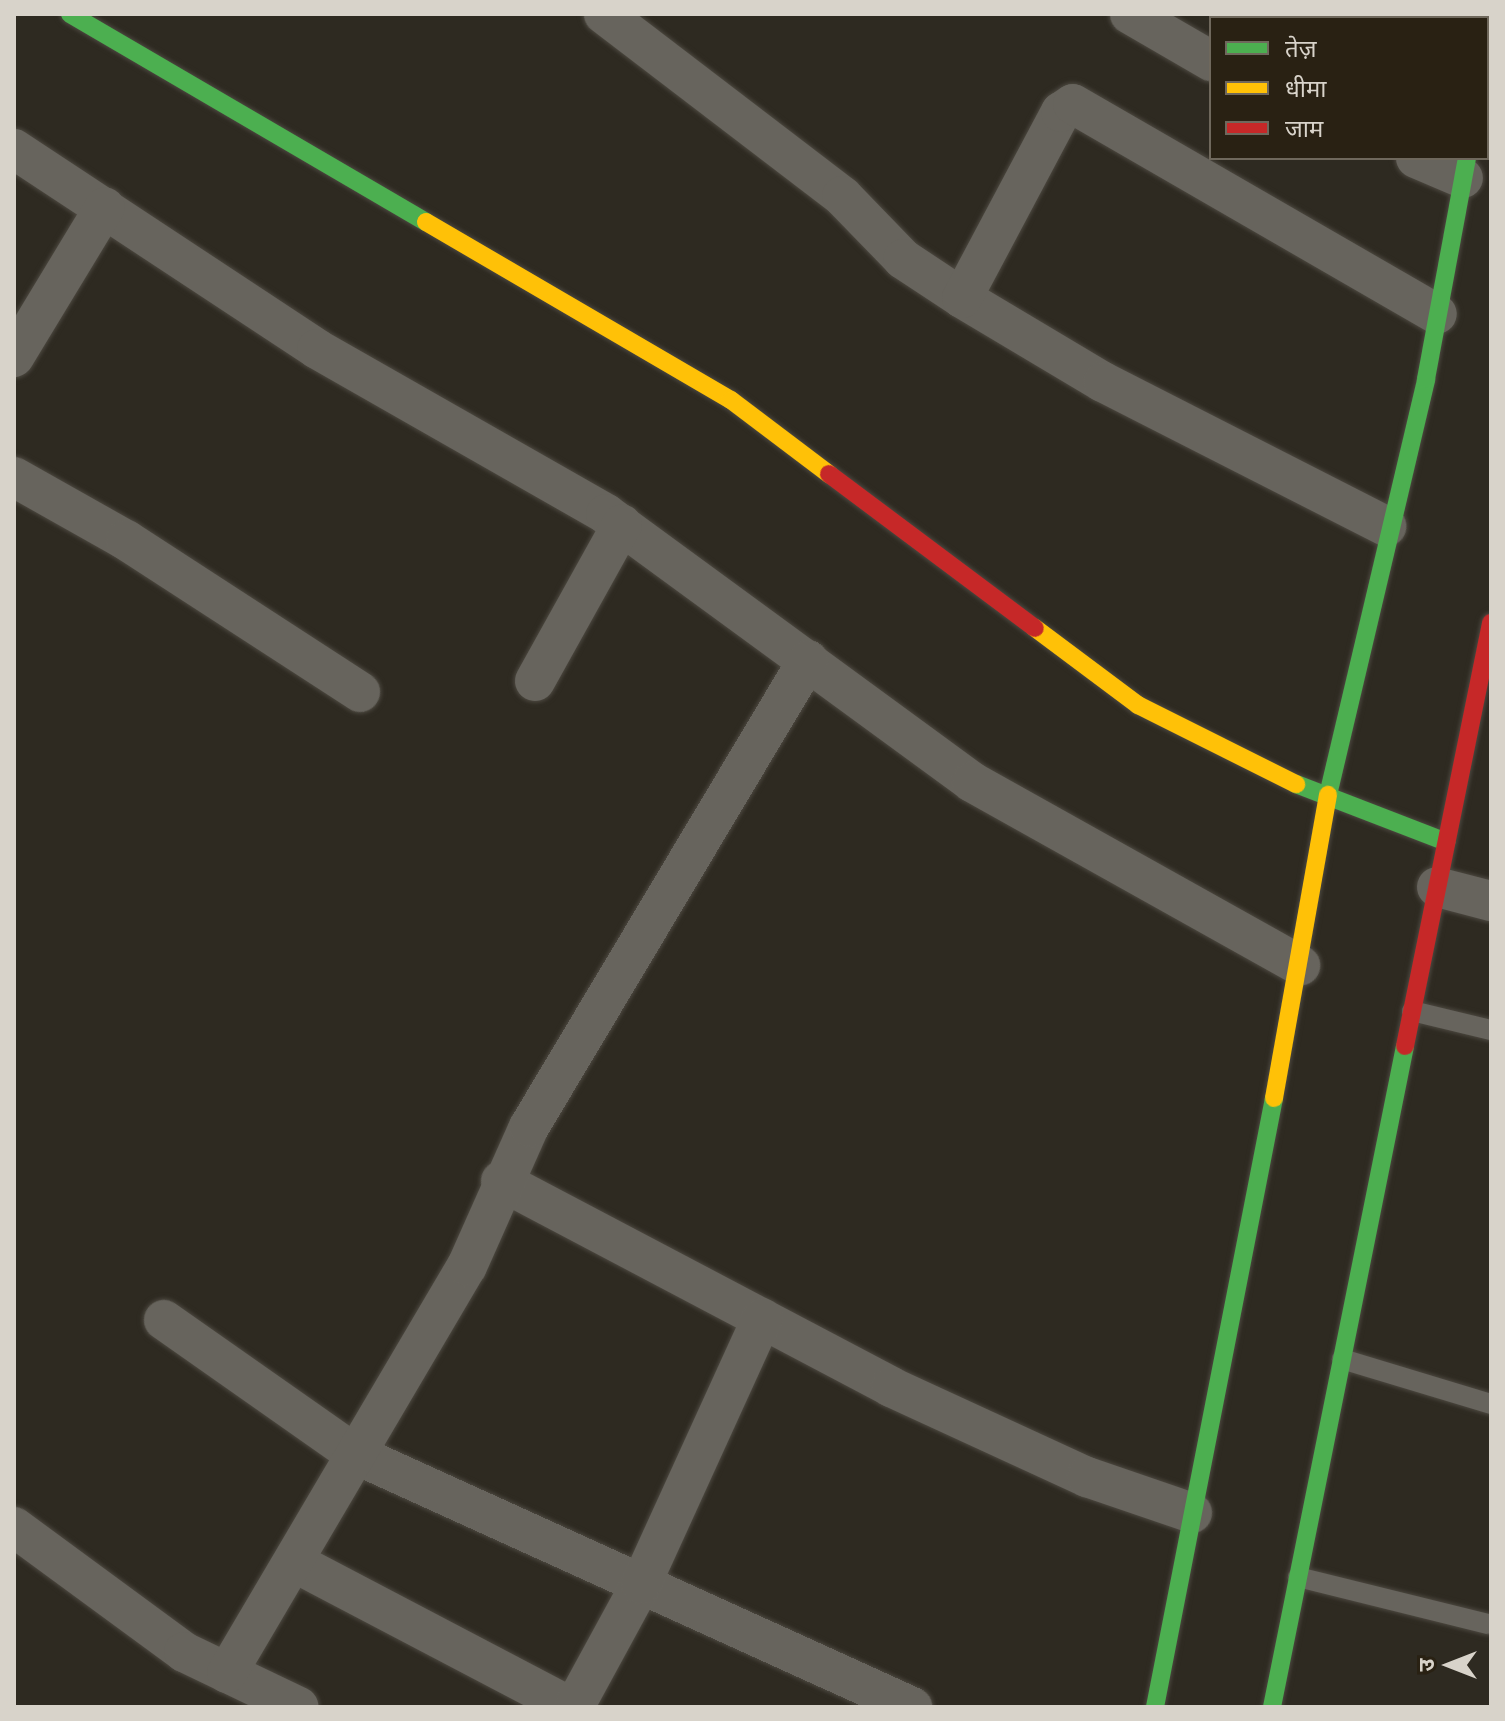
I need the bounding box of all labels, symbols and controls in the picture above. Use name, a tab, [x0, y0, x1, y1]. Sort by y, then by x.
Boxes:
legend	[1209, 16, 1489, 160]
text: तेज़	[1285, 29, 1317, 64]
text: धीमा	[1285, 69, 1327, 104]
text: जाम	[1285, 109, 1323, 144]
north arrow	[1409, 1625, 1489, 1705]
text: उ	[1408, 1659, 1441, 1671]

